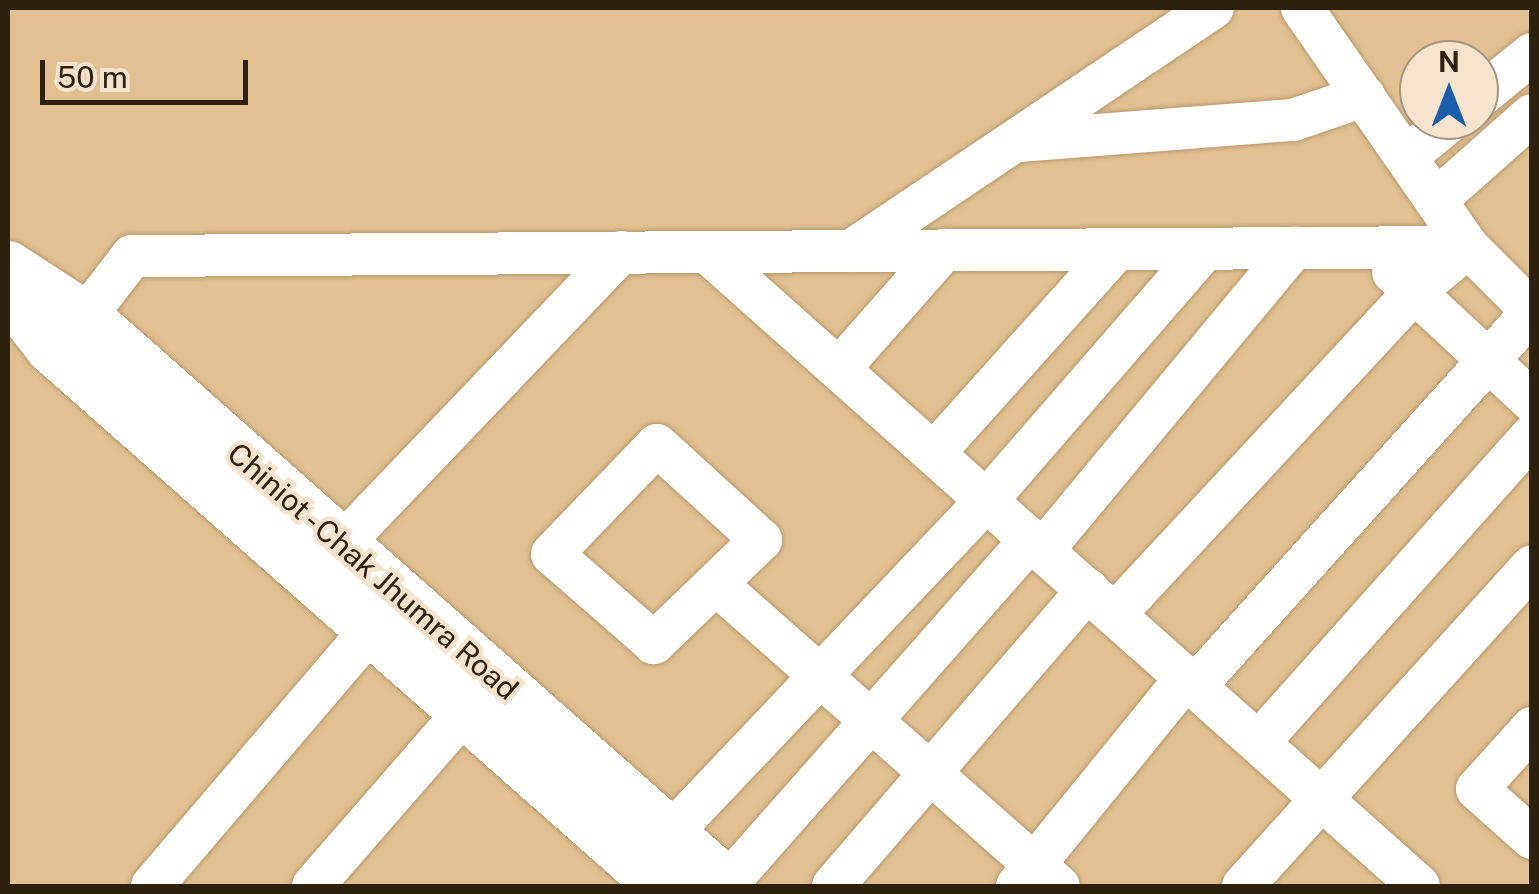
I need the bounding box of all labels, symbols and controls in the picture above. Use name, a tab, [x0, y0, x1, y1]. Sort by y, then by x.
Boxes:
scale bar	[45, 40, 252, 102]
north arrow	[1399, 40, 1499, 140]
text: N	[1438, 45, 1460, 78]
text: 50 m	[57, 59, 128, 95]
street label: Chiniot - Chak Jhumra Road	[217, 432, 529, 710]

